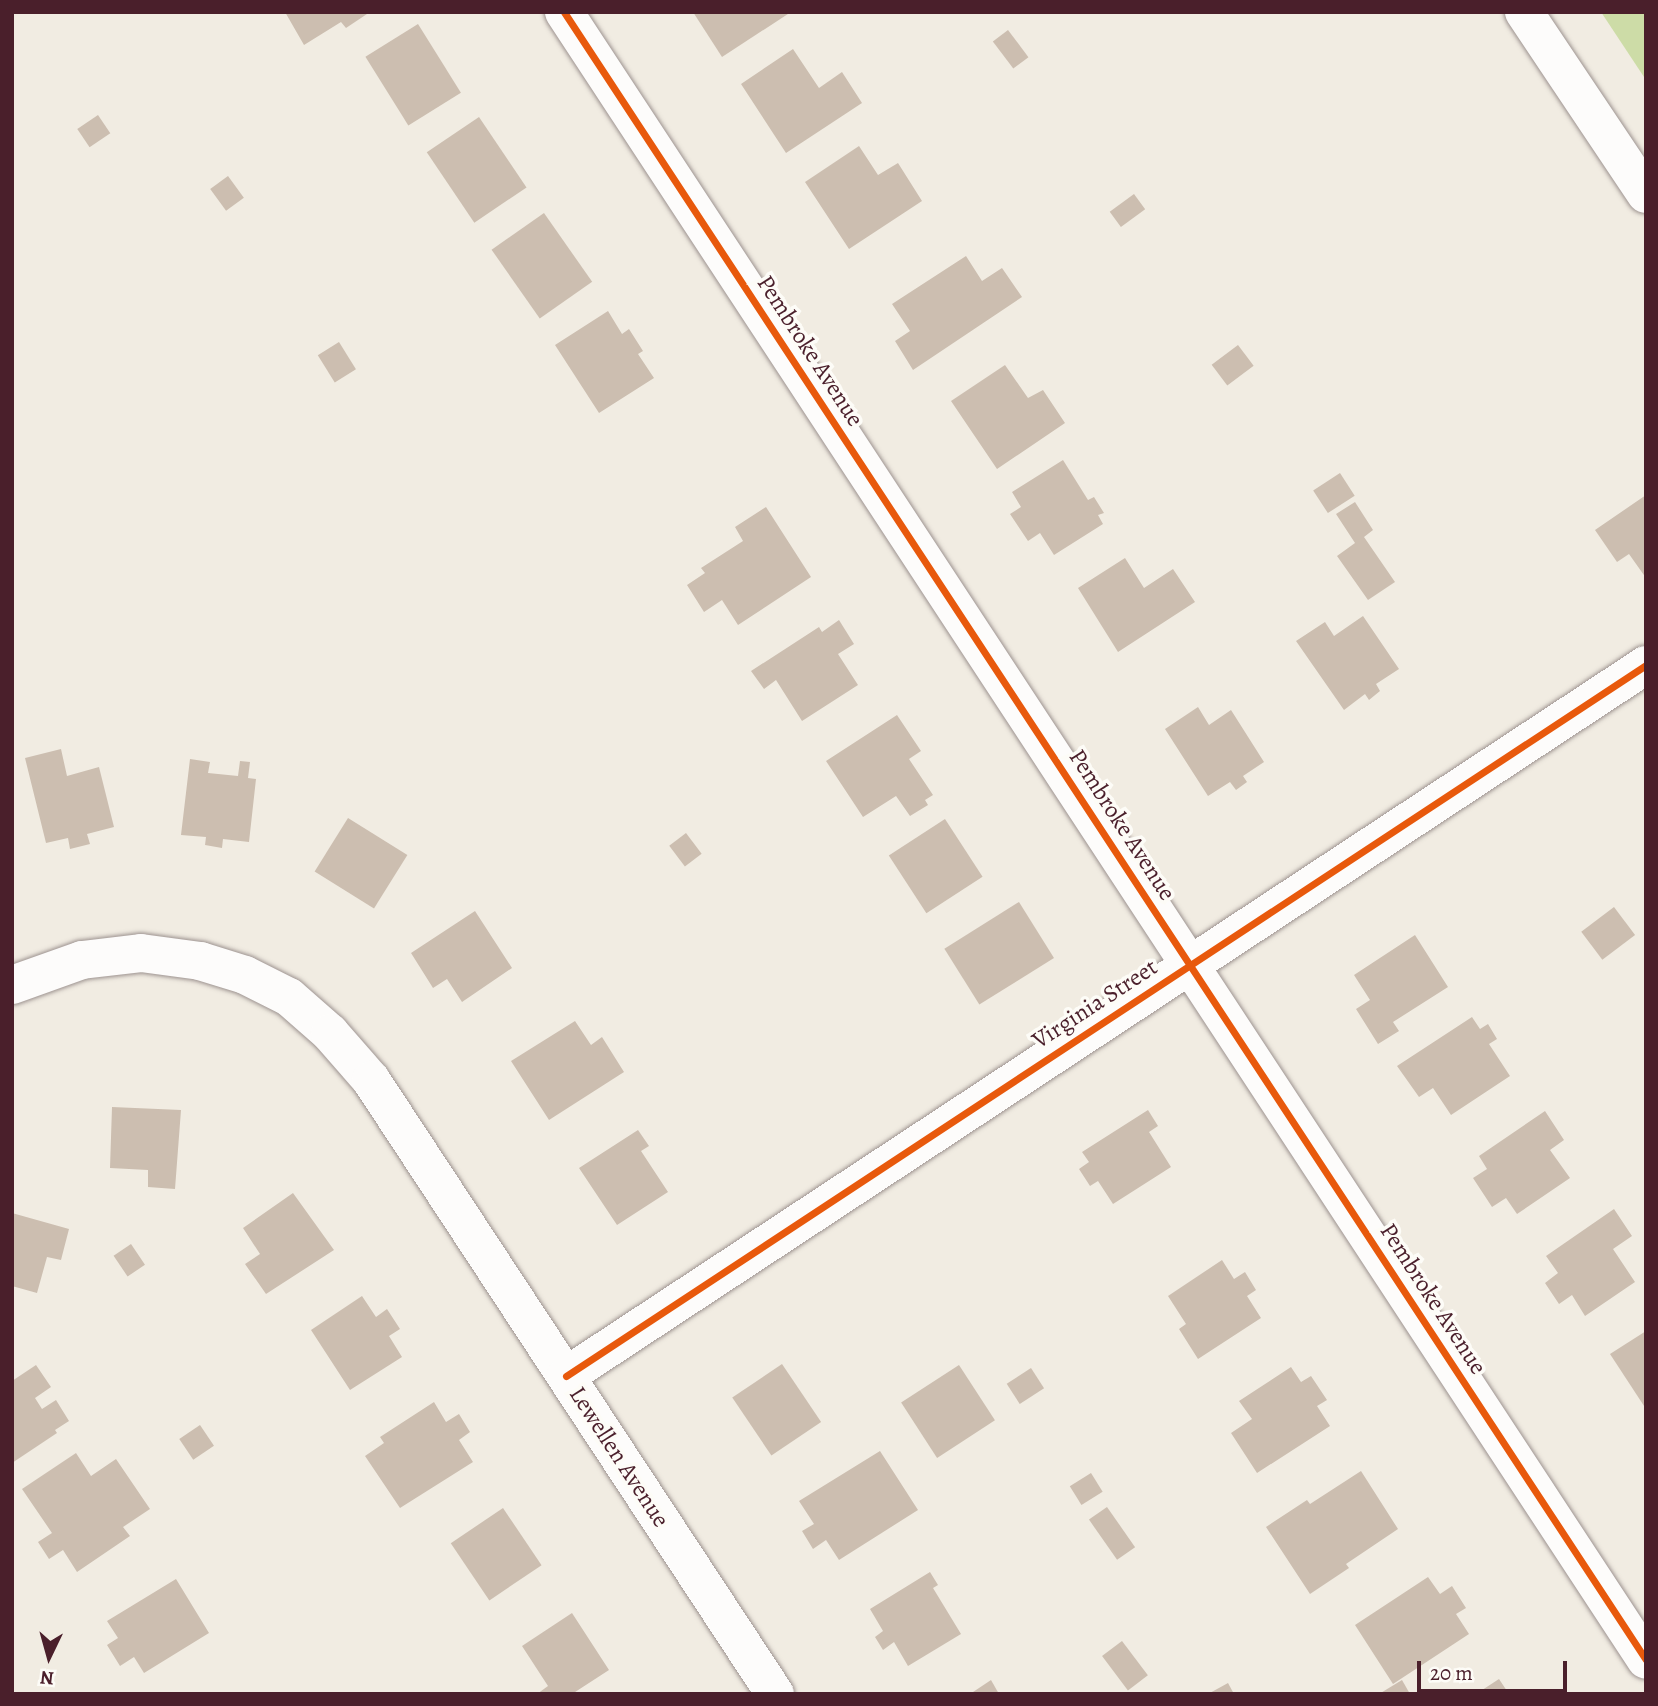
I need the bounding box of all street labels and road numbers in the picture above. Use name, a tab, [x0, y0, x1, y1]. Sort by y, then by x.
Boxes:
street label: Pembroke Avenue	[750, 270, 870, 432]
street label: Pembroke Avenue	[1062, 744, 1182, 906]
street label: Virginia Street	[1027, 953, 1163, 1055]
street label: Pembroke Avenue	[1373, 1218, 1493, 1380]
street label: Lewellen Avenue	[563, 1381, 675, 1533]

